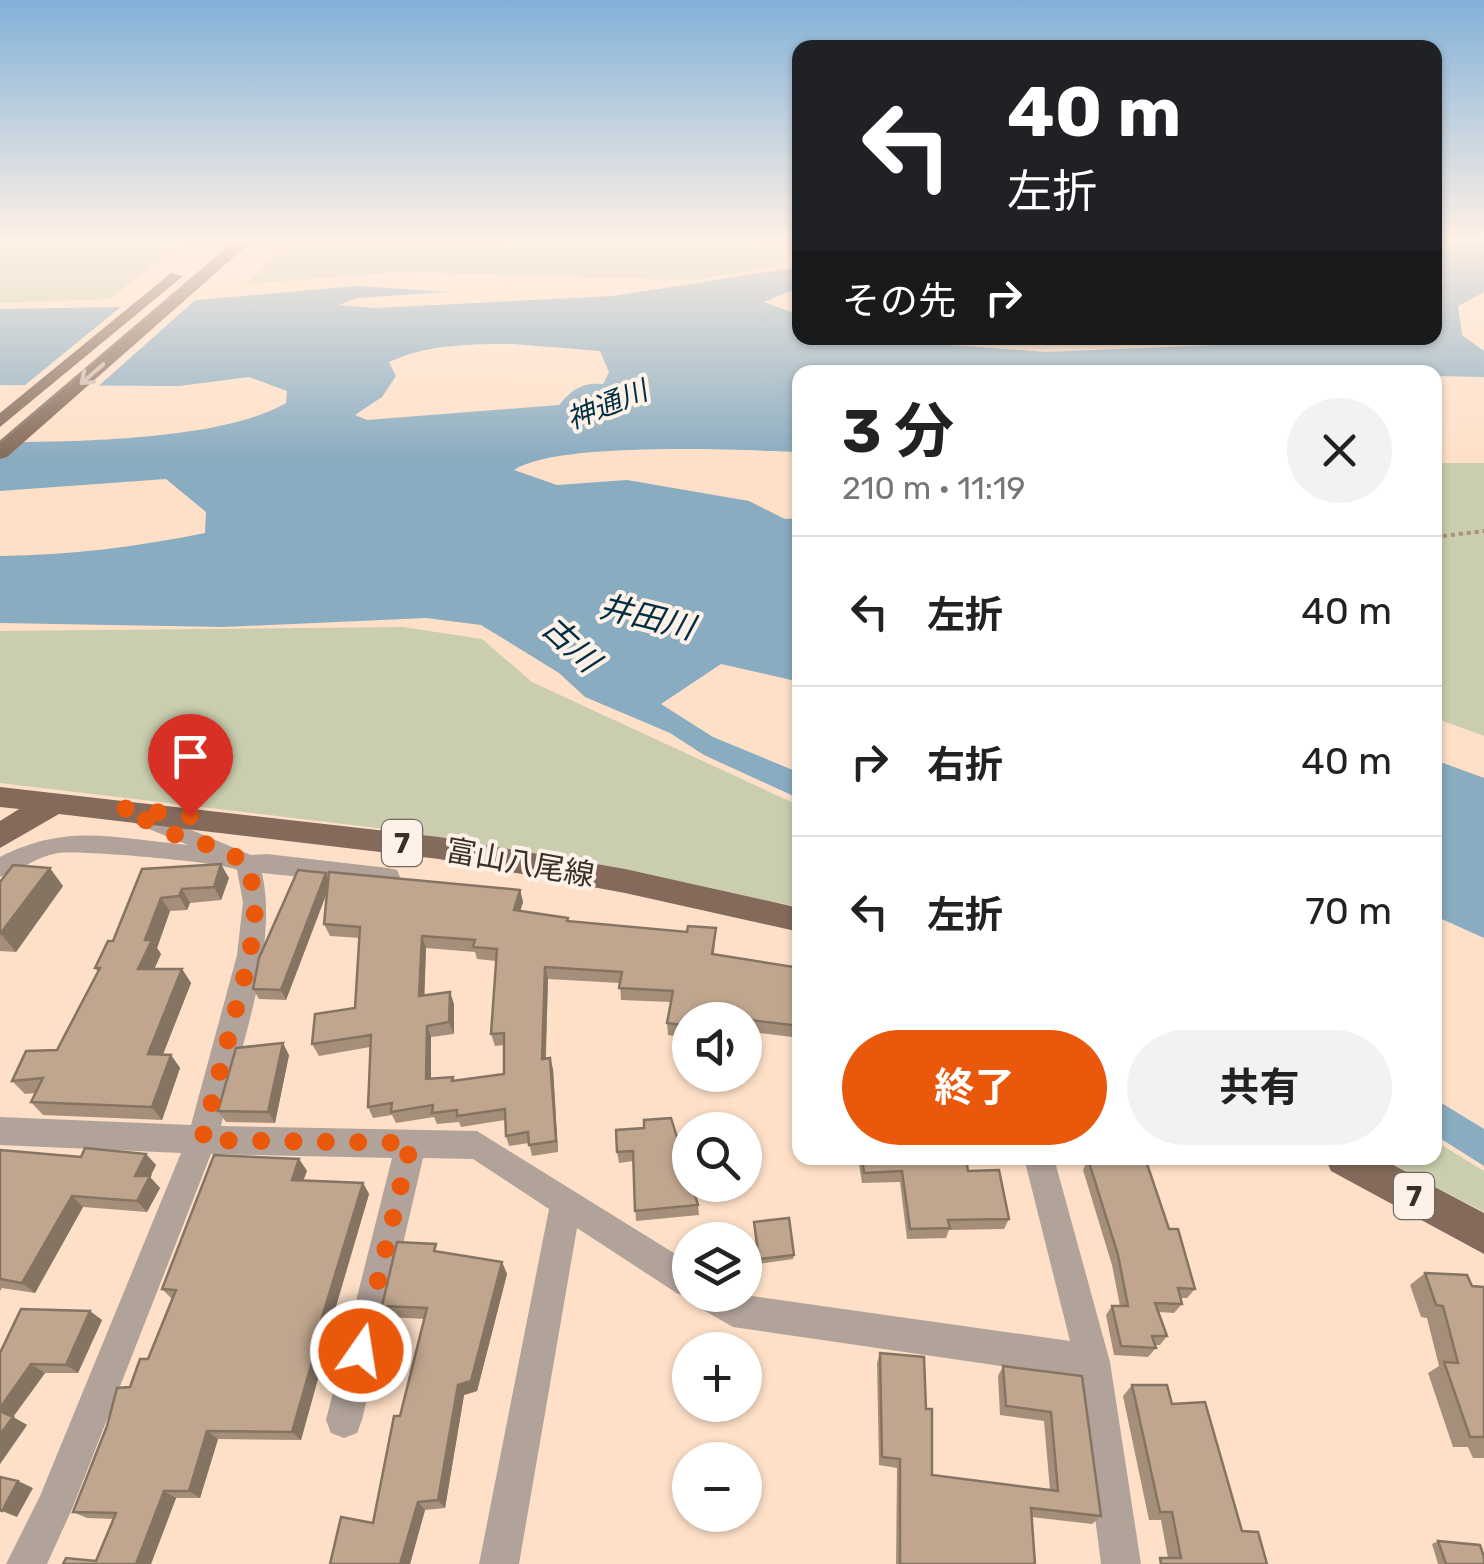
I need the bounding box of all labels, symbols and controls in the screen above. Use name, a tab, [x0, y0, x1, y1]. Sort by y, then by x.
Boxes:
text: 40 m	[1007, 71, 1181, 154]
icon: left	[842, 80, 972, 210]
text: 左折	[1007, 165, 1097, 218]
icon: right	[976, 270, 1031, 325]
text: その先	[842, 278, 956, 324]
one-way arrow	[80, 362, 105, 385]
water label: 神通川	[562, 373, 655, 436]
text: 3 分	[842, 396, 954, 467]
button: close	[1287, 398, 1392, 503]
text: 210 m · 11:19	[842, 469, 1026, 507]
icon: left	[842, 584, 897, 639]
water label: 井田川	[596, 587, 701, 648]
text: 40 m	[1301, 588, 1392, 634]
text: 左折	[927, 592, 1003, 638]
water label: 古川	[535, 608, 610, 682]
pin	[148, 714, 233, 817]
icon: arrive	[163, 729, 218, 784]
icon: right	[842, 734, 897, 789]
text: 40 m	[1301, 738, 1392, 784]
text: 右折	[927, 742, 1003, 788]
road number: 7	[382, 820, 422, 866]
street label: 富山八尾線	[443, 832, 597, 894]
icon: left	[842, 884, 897, 939]
text: 70 m	[1305, 888, 1392, 934]
text: 左折	[927, 892, 1003, 938]
map controls	[672, 1002, 762, 1532]
button: sound	[672, 1002, 762, 1092]
button: 終了	[842, 1030, 1107, 1145]
button: 共有	[1127, 1030, 1392, 1145]
button: search	[672, 1112, 762, 1202]
road number: 7	[1394, 1173, 1434, 1219]
button: layers	[672, 1222, 762, 1312]
position arrow	[309, 1299, 413, 1403]
button: +	[672, 1332, 762, 1422]
button: −	[672, 1442, 762, 1532]

